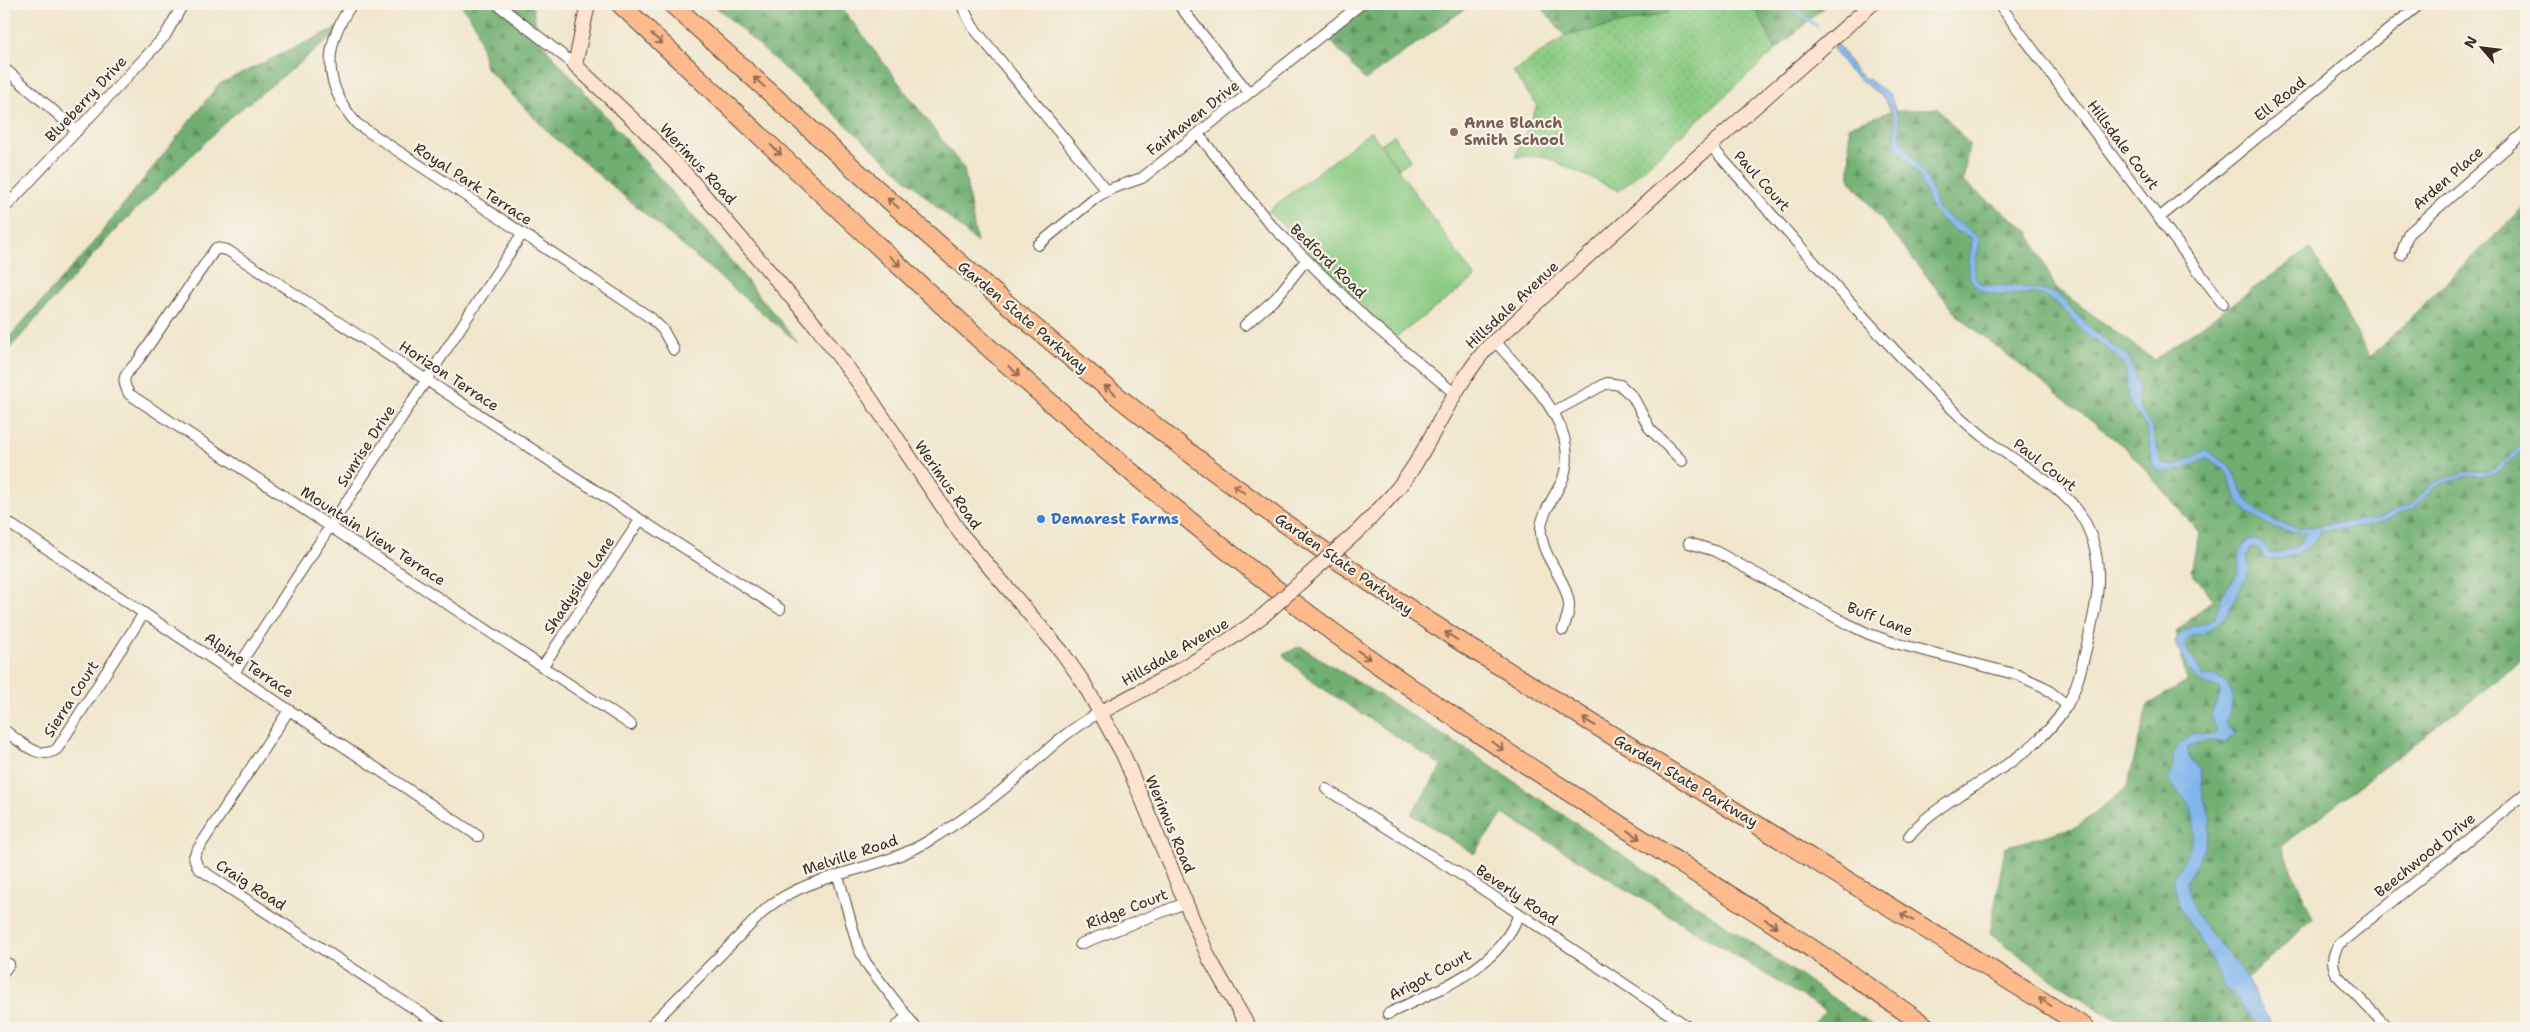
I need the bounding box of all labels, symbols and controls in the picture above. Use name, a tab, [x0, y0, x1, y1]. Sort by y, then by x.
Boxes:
north arrow	[2458, 22, 2508, 72]
one-way arrow	[651, 33, 664, 45]
text: N	[2460, 33, 2481, 51]
street label: Blueberry Drive	[41, 52, 131, 146]
street label: Ell Road	[2250, 72, 2310, 126]
street label: Fairhaven Drive	[1142, 75, 1244, 161]
one-way arrow	[753, 76, 766, 88]
street label: Hillsdale Court	[2083, 96, 2163, 194]
place label: Anne Blanch Smith School	[1464, 113, 1564, 150]
street label: Werimus Road	[655, 119, 741, 209]
marker: Anne Blanch Smith School	[1448, 126, 1460, 138]
street label: Royal Park Terrace	[410, 138, 536, 230]
street label: Arden Place	[2408, 142, 2488, 214]
one-way arrow	[770, 144, 782, 156]
street label: Paul Court	[1729, 146, 1795, 216]
one-way arrow	[887, 197, 900, 209]
street label: Bedford Road	[1285, 219, 1371, 303]
one-way arrow	[888, 255, 901, 267]
street label: Garden State Parkway	[953, 256, 1093, 378]
street label: Hillsdale Avenue	[1461, 256, 1563, 354]
street label: Horizon Terrace	[395, 336, 503, 416]
one-way arrow	[1007, 366, 1020, 377]
one-way arrow	[1104, 384, 1117, 395]
street label: Sunrise Drive	[332, 401, 400, 491]
street label: Paul Court	[2009, 434, 2081, 496]
street label: Werimus Road	[910, 437, 986, 534]
street label: Mountain View Terrace	[297, 482, 449, 590]
one-way arrow	[1232, 484, 1246, 494]
place label: Demarest Farms	[1051, 509, 1179, 529]
street label: Garden State Parkway	[1271, 509, 1417, 619]
marker: Demarest Farms	[1035, 513, 1047, 525]
street label: Shadyside Lane	[539, 532, 619, 638]
street label: Buff Lane	[1844, 597, 1916, 641]
street label: Hillsdale Avenue	[1118, 613, 1232, 691]
street label: Alpine Terrace	[200, 628, 298, 702]
one-way arrow	[1445, 630, 1459, 640]
one-way arrow	[1357, 650, 1371, 660]
street label: Sierra Court	[39, 657, 103, 741]
one-way arrow	[1582, 717, 1596, 727]
street label: Garden State Parkway	[1610, 730, 1762, 832]
one-way arrow	[1491, 741, 1505, 752]
street label: Werimus Road	[1140, 772, 1200, 876]
street label: Beechwood Drive	[2370, 808, 2480, 902]
street label: Melville Road	[800, 830, 901, 880]
one-way arrow	[1627, 830, 1641, 840]
street label: Craig Road	[212, 855, 290, 915]
street label: Beverly Road	[1472, 860, 1562, 930]
street label: Ridge Court	[1083, 884, 1171, 934]
one-way arrow	[1900, 911, 1914, 921]
one-way arrow	[1764, 918, 1778, 928]
street label: Arigot Court	[1385, 945, 1475, 1005]
one-way arrow	[2038, 996, 2052, 1006]

